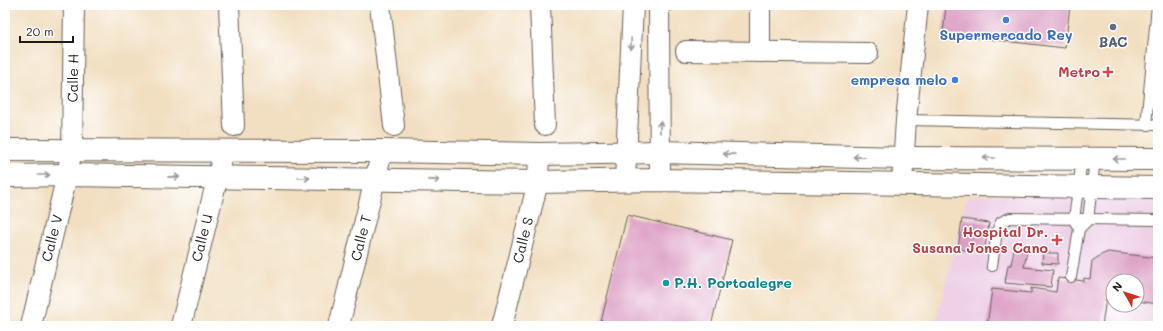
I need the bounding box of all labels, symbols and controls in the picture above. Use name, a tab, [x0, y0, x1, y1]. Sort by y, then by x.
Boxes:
marker: Supermercado Rey	[1001, 15, 1011, 25]
scale bar	[20, 18, 73, 44]
marker: BAC	[1108, 22, 1118, 32]
text: 20 m	[26, 23, 54, 39]
place label: Supermercado Rey	[940, 25, 1073, 44]
place label: BAC	[1099, 32, 1127, 51]
one-way arrow	[627, 37, 635, 50]
street label: Calle H	[63, 53, 82, 103]
place label: Metro	[1058, 62, 1100, 81]
marker: Metro	[1103, 67, 1113, 77]
place label: empresa melo	[851, 70, 947, 89]
marker: empresa melo	[950, 75, 960, 85]
one-way arrow	[656, 121, 664, 134]
one-way arrow	[723, 150, 736, 158]
one-way arrow	[853, 153, 866, 161]
one-way arrow	[983, 154, 996, 162]
one-way arrow	[1113, 155, 1126, 163]
one-way arrow	[37, 172, 50, 179]
one-way arrow	[167, 173, 180, 181]
one-way arrow	[297, 174, 310, 182]
one-way arrow	[427, 176, 440, 184]
street label: Calle V	[37, 212, 67, 263]
street label: Calle U	[186, 212, 217, 264]
street label: Calle T	[346, 213, 375, 263]
street label: Calle S	[508, 215, 537, 265]
place label: Hospital Dr. Susana Jones Cano	[912, 222, 1049, 257]
marker: Hospital Dr. Susana Jones Cano	[1051, 234, 1063, 246]
place label: P.H. Portoalegre	[674, 273, 792, 292]
north arrow	[1105, 273, 1145, 313]
marker: P.H. Portoalegre	[661, 278, 671, 288]
text: N	[1108, 278, 1125, 294]

